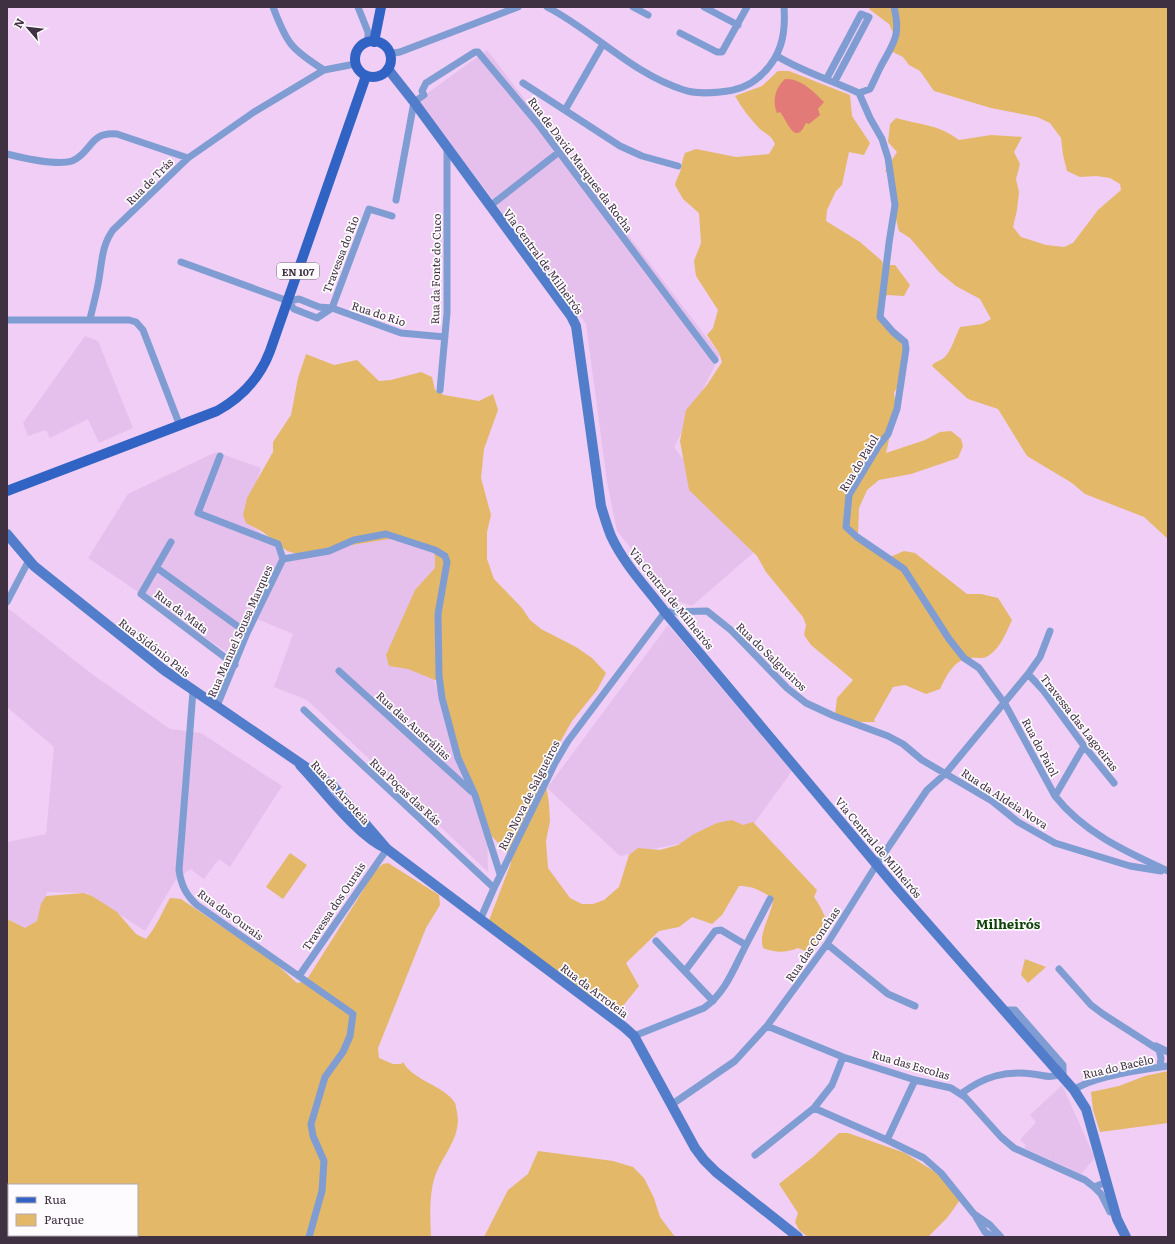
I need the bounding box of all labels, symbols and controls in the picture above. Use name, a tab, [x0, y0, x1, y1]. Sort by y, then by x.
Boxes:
north arrow	[8, 8, 48, 48]
text: N	[9, 15, 28, 31]
street label: Rua de David Marques da Rocha	[525, 93, 637, 235]
street label: Rua de Trás	[122, 154, 176, 208]
street label: Via Central de Milheirós	[500, 205, 588, 317]
street label: Travessa do Rio	[318, 213, 362, 295]
street label: Rua da Fonte do Cuco	[426, 213, 444, 325]
road number: EN 107	[277, 263, 319, 279]
street label: Rua do Rio	[350, 297, 408, 329]
street label: Rua do Paiol	[835, 431, 882, 495]
street label: Via Central de Milheirós	[626, 544, 718, 652]
street label: Rua Manuel Sousa Marques	[203, 562, 275, 700]
street label: Rua da Mata	[152, 585, 212, 637]
street label: Rua Sidónio Pais	[116, 614, 194, 680]
street label: Rua do Salgueiros	[733, 618, 811, 694]
street label: Travessa das Lagoeiras	[1037, 670, 1123, 774]
street label: Rua das Austrálias	[373, 687, 455, 763]
street label: Rua do Paiol	[1019, 715, 1063, 779]
street label: Rua Nova de Salgueiros	[493, 737, 563, 853]
street label: Rua Poças das Rás	[367, 754, 445, 828]
street label: Rua da Arroteia	[308, 756, 374, 828]
street label: Rua da Aldeia Nova	[959, 764, 1052, 832]
street label: Via Central de Milheirós	[832, 793, 926, 901]
street label: Travessa dos Ourais	[297, 859, 369, 953]
street label: Rua dos Ourais	[195, 885, 267, 943]
street label: Rua das Conchas	[781, 903, 843, 985]
district label: Milheirós	[976, 914, 1041, 933]
street label: Rua da Arroteia	[558, 959, 632, 1021]
street label: Rua das Escolas	[870, 1045, 952, 1083]
street label: Rua do Bacêlo	[1081, 1050, 1155, 1082]
legend	[8, 1184, 138, 1236]
text: Rua	[44, 1190, 67, 1208]
text: Parque	[44, 1210, 84, 1228]

